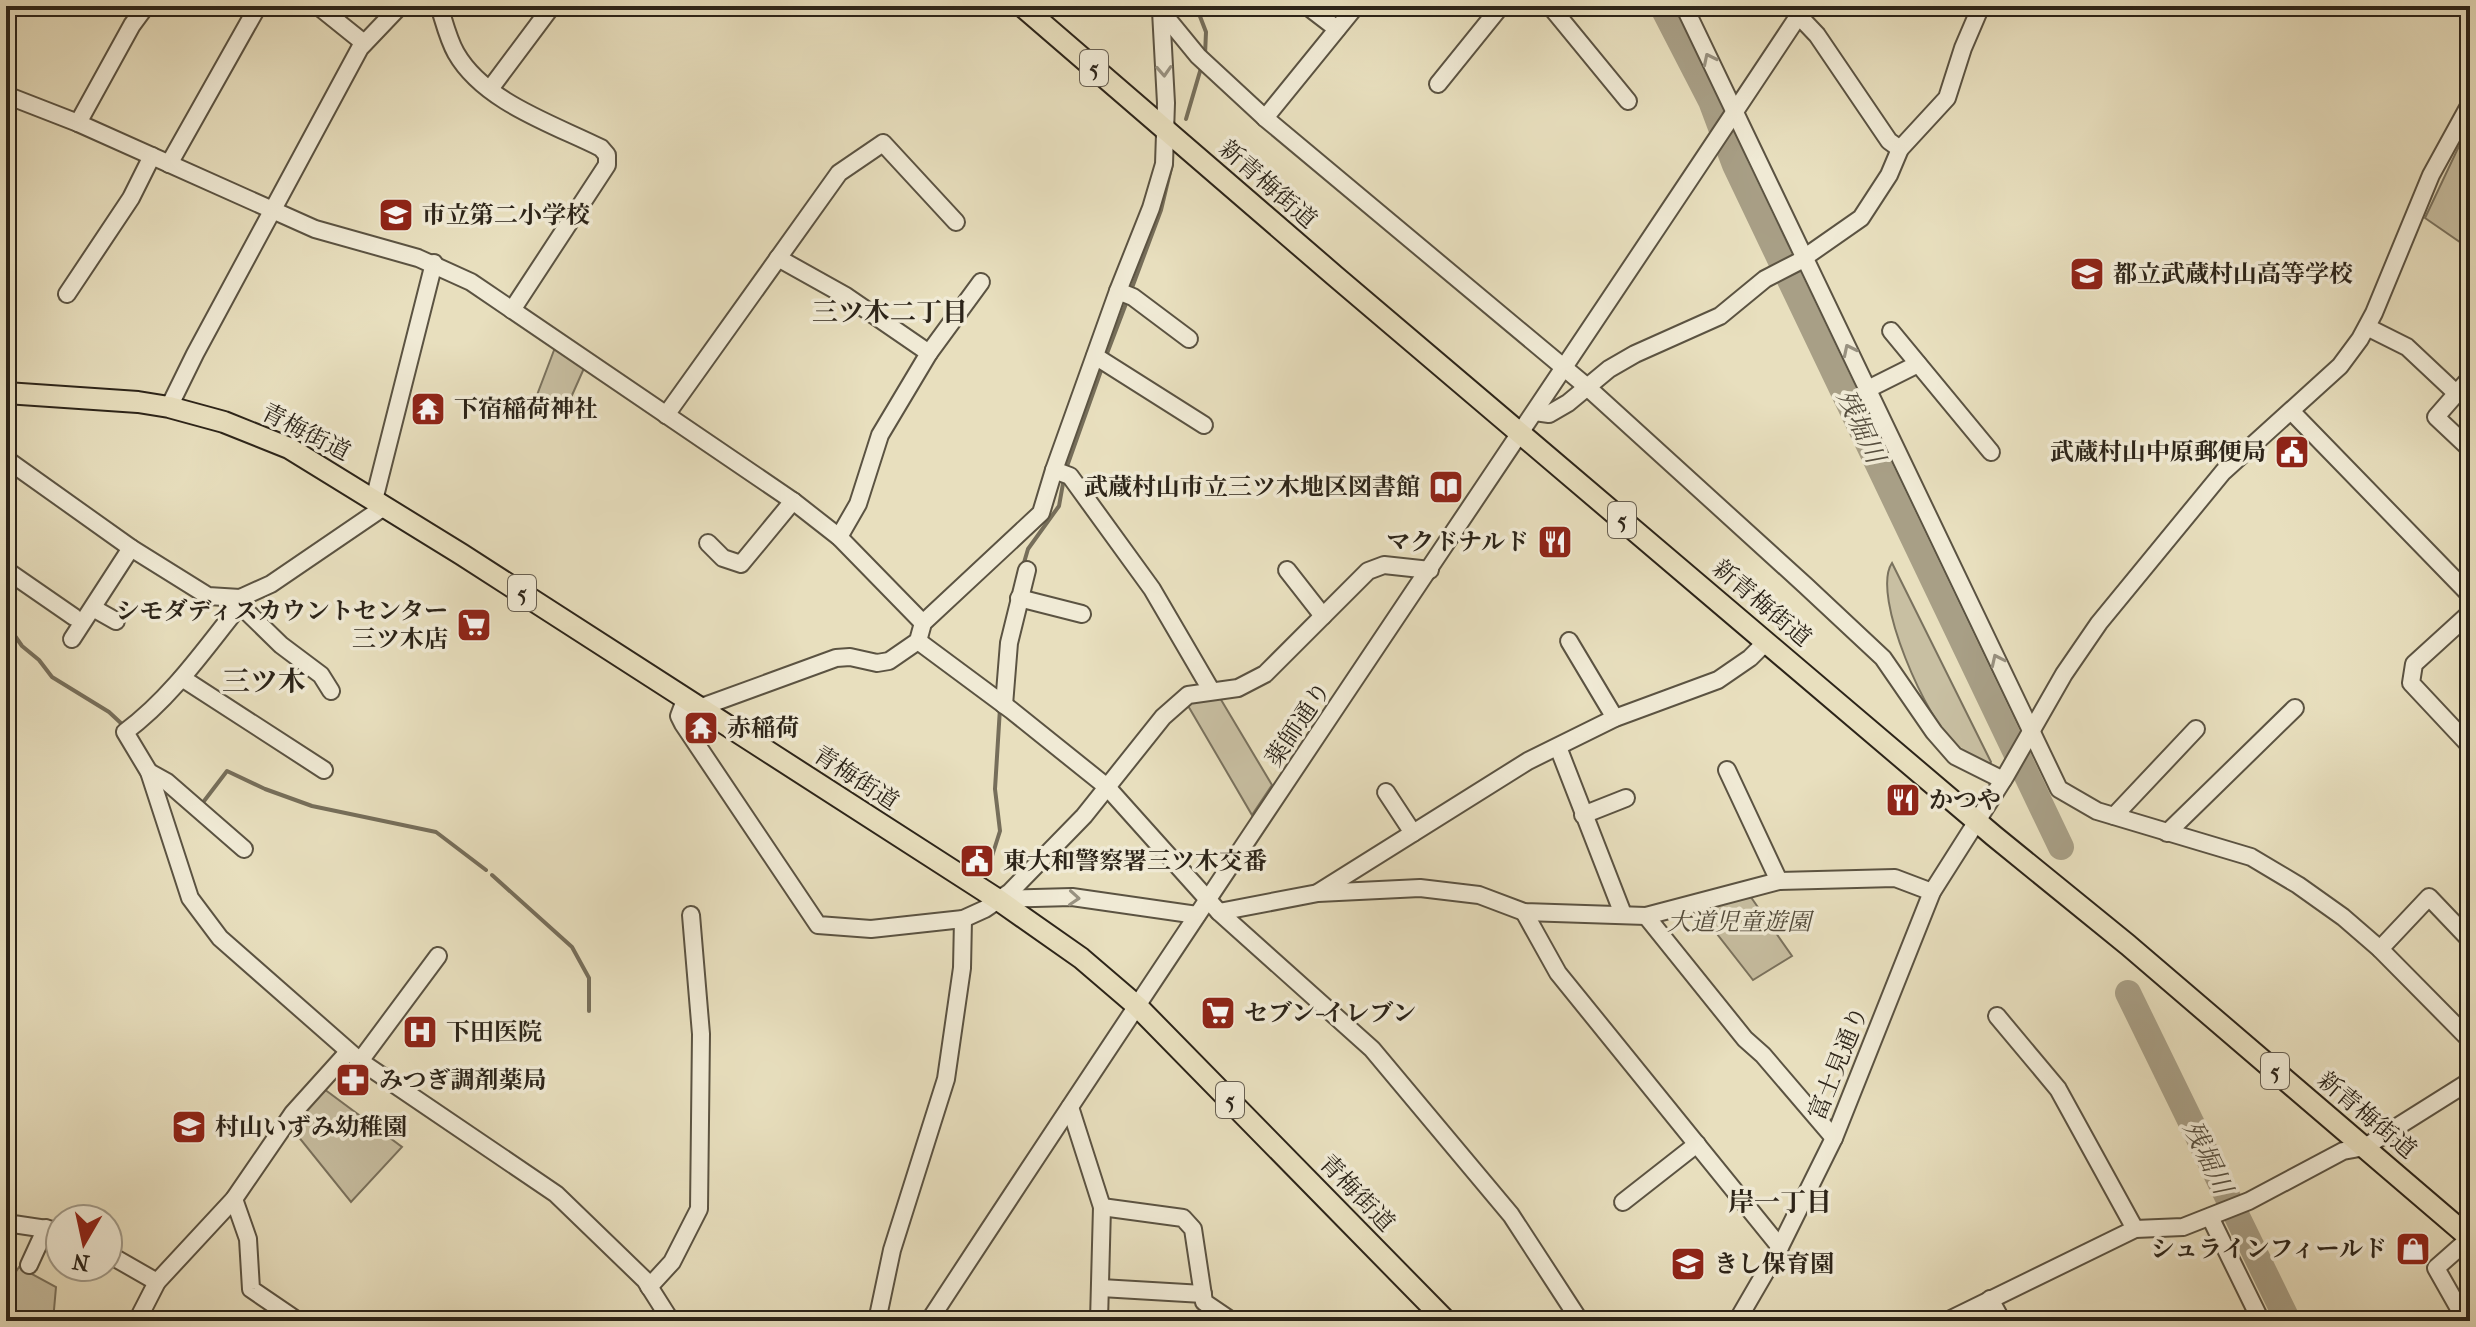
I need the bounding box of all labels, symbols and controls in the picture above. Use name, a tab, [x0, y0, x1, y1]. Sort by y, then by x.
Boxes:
road number: 5	[1080, 50, 1108, 86]
one-way arrow	[1703, 53, 1719, 67]
one-way arrow	[1156, 65, 1173, 78]
street label: 新青梅街道	[1214, 134, 1322, 234]
school or university icon: 市立第二小学校	[377, 196, 415, 234]
place label: 市立第二小学校	[422, 201, 590, 229]
school or university icon: 都立武蔵村山高等学校	[2068, 255, 2106, 293]
place label: 都立武蔵村山高等学校	[2113, 260, 2353, 288]
district label: 三ツ木二丁目	[812, 297, 968, 328]
one-way arrow	[1843, 343, 1859, 358]
water label: 残堀川	[1830, 384, 1892, 471]
temple icon: 下宿稲荷神社	[409, 390, 447, 428]
place label: 下宿稲荷神社	[454, 395, 598, 423]
street label: 青梅街道	[257, 398, 355, 466]
public building icon: 武蔵村山中原郵便局	[2273, 433, 2311, 471]
place label: 武蔵村山中原郵便局	[2050, 438, 2266, 466]
library icon: 武蔵村山市立三ツ木地区図書館	[1427, 468, 1465, 506]
place label: 武蔵村山市立三ツ木地区図書館	[1084, 473, 1420, 501]
road number: 5	[1608, 502, 1636, 538]
restaurant icon: マクドナルド	[1536, 523, 1574, 561]
place label: マクドナルド	[1386, 528, 1529, 556]
street label: 新青梅街道	[1707, 554, 1817, 652]
road number: 5	[508, 575, 536, 611]
place label: シモダディスカウントセンター 三ツ木店	[116, 597, 448, 653]
supermarket icon: シモダディスカウントセンター 三ツ木店	[455, 606, 493, 644]
one-way arrow	[1991, 654, 2007, 669]
district label: 三ツ木	[222, 665, 306, 698]
street label: 薬師通り	[1260, 676, 1336, 772]
temple icon: 赤稲荷	[682, 709, 720, 747]
place label: 赤稲荷	[727, 714, 799, 742]
street label: 青梅街道	[808, 740, 904, 816]
restaurant icon: かつや	[1884, 781, 1922, 819]
place label: かつや	[1929, 786, 2001, 814]
public building icon: 東大和警察署三ツ木交番	[958, 842, 996, 880]
place label: 東大和警察署三ツ木交番	[1003, 847, 1267, 875]
one-way arrow	[1068, 889, 1081, 906]
park label: 大道児童遊園	[1667, 908, 1815, 936]
supermarket icon: セブン-イレブン	[1199, 994, 1237, 1032]
place label: セブン-イレブン	[1244, 999, 1416, 1027]
street label: 富士見通り	[1803, 1002, 1873, 1124]
hospital icon: 下田医院	[401, 1013, 439, 1051]
place label: 下田医院	[446, 1018, 542, 1046]
road number: 5	[2261, 1053, 2289, 1089]
pharmacy icon: みつぎ調剤薬局	[334, 1061, 372, 1099]
place label: みつぎ調剤薬局	[379, 1066, 547, 1094]
street label: 新青梅街道	[2312, 1066, 2422, 1164]
road number: 5	[1216, 1082, 1244, 1118]
school or university icon: 村山いずみ幼稚園	[170, 1108, 208, 1146]
place label: 村山いずみ幼稚園	[215, 1113, 407, 1141]
water label: 残堀川	[2177, 1115, 2240, 1202]
street label: 青梅街道	[1314, 1149, 1400, 1237]
district label: 岸一丁目	[1728, 1187, 1832, 1218]
north arrow	[44, 1203, 124, 1283]
shop icon: シュラインフィールド	[2394, 1230, 2432, 1268]
place label: シュラインフィールド	[2151, 1235, 2387, 1263]
school or university icon: きし保育園	[1669, 1245, 1707, 1283]
text: N	[70, 1248, 91, 1276]
place label: きし保育園	[1714, 1250, 1834, 1278]

